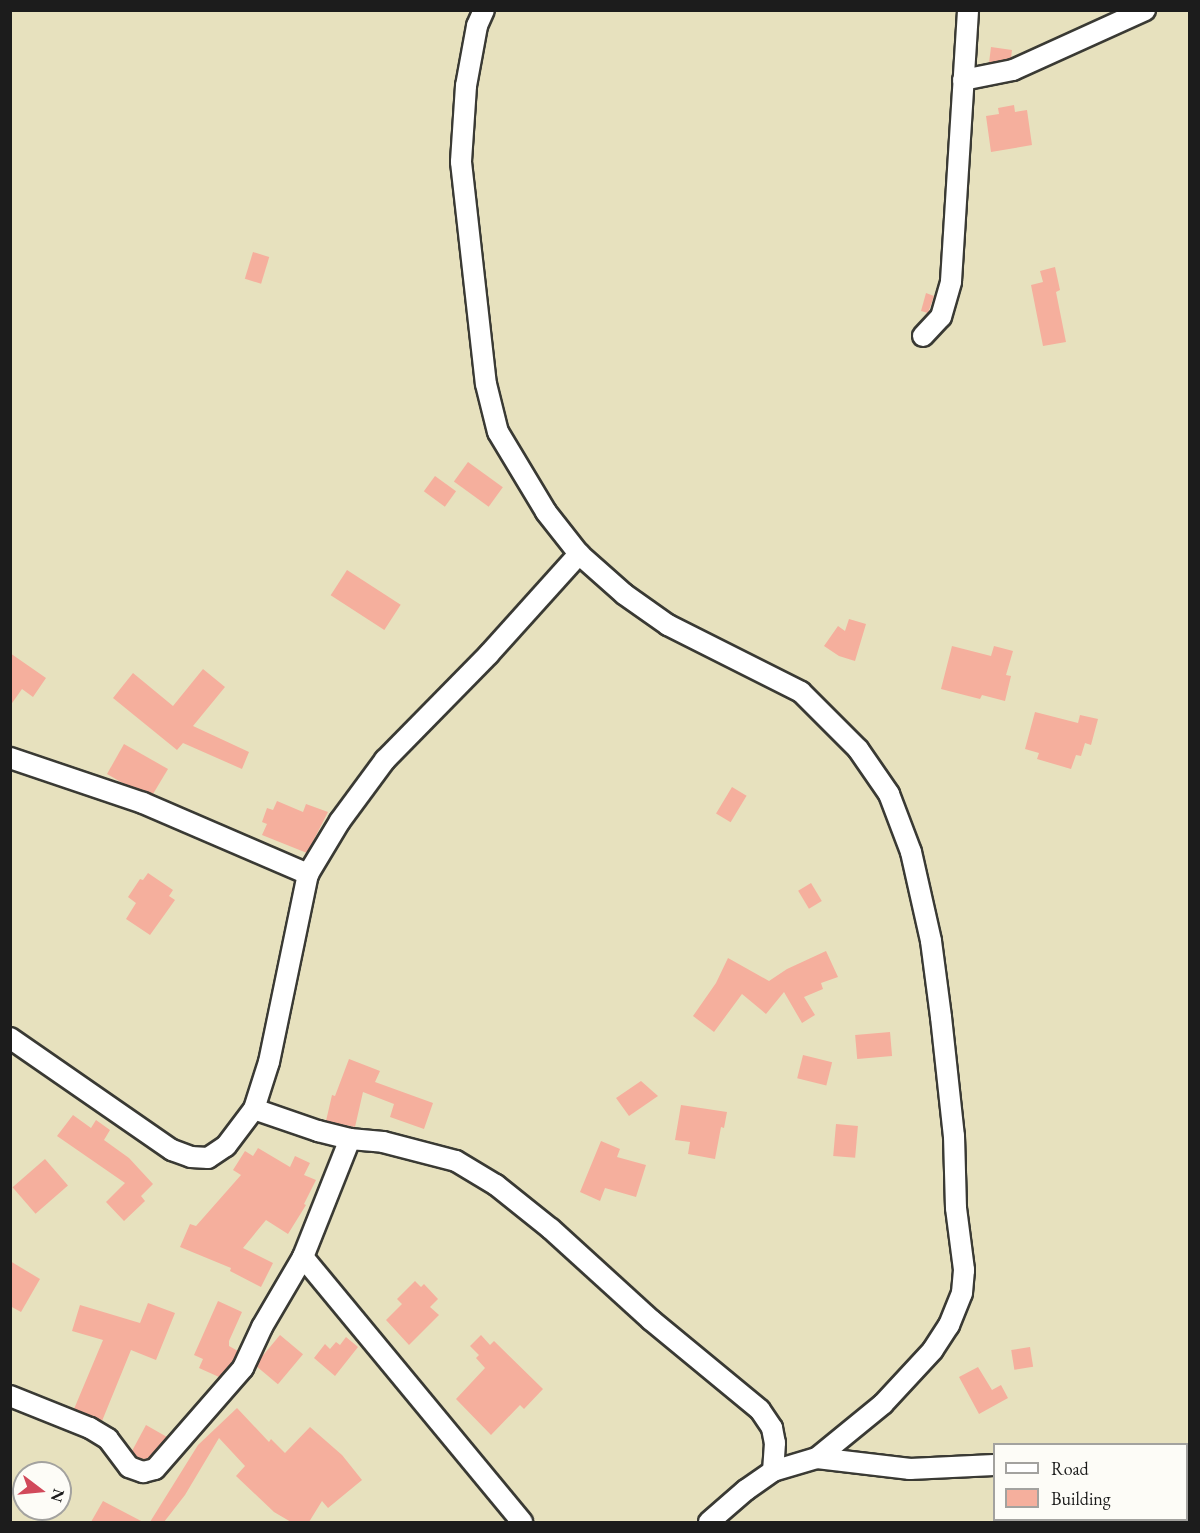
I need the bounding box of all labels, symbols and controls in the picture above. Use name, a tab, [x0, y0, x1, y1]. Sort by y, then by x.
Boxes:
legend	[993, 1443, 1188, 1521]
text: Road	[1051, 1457, 1089, 1480]
north arrow	[12, 1461, 72, 1521]
text: N	[46, 1486, 70, 1505]
text: Building	[1051, 1487, 1111, 1510]

